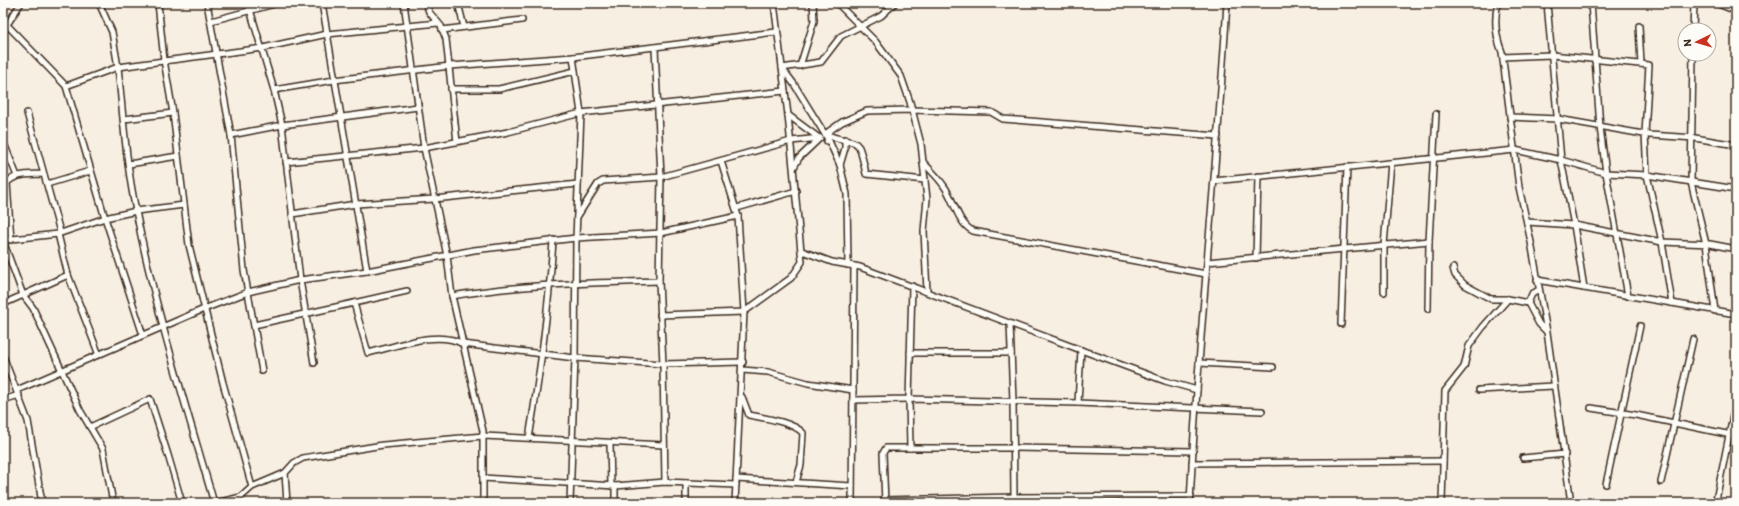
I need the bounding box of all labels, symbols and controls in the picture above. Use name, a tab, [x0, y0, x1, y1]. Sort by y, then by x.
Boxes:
north arrow	[1677, 22, 1717, 62]
text: N	[1681, 39, 1694, 47]

